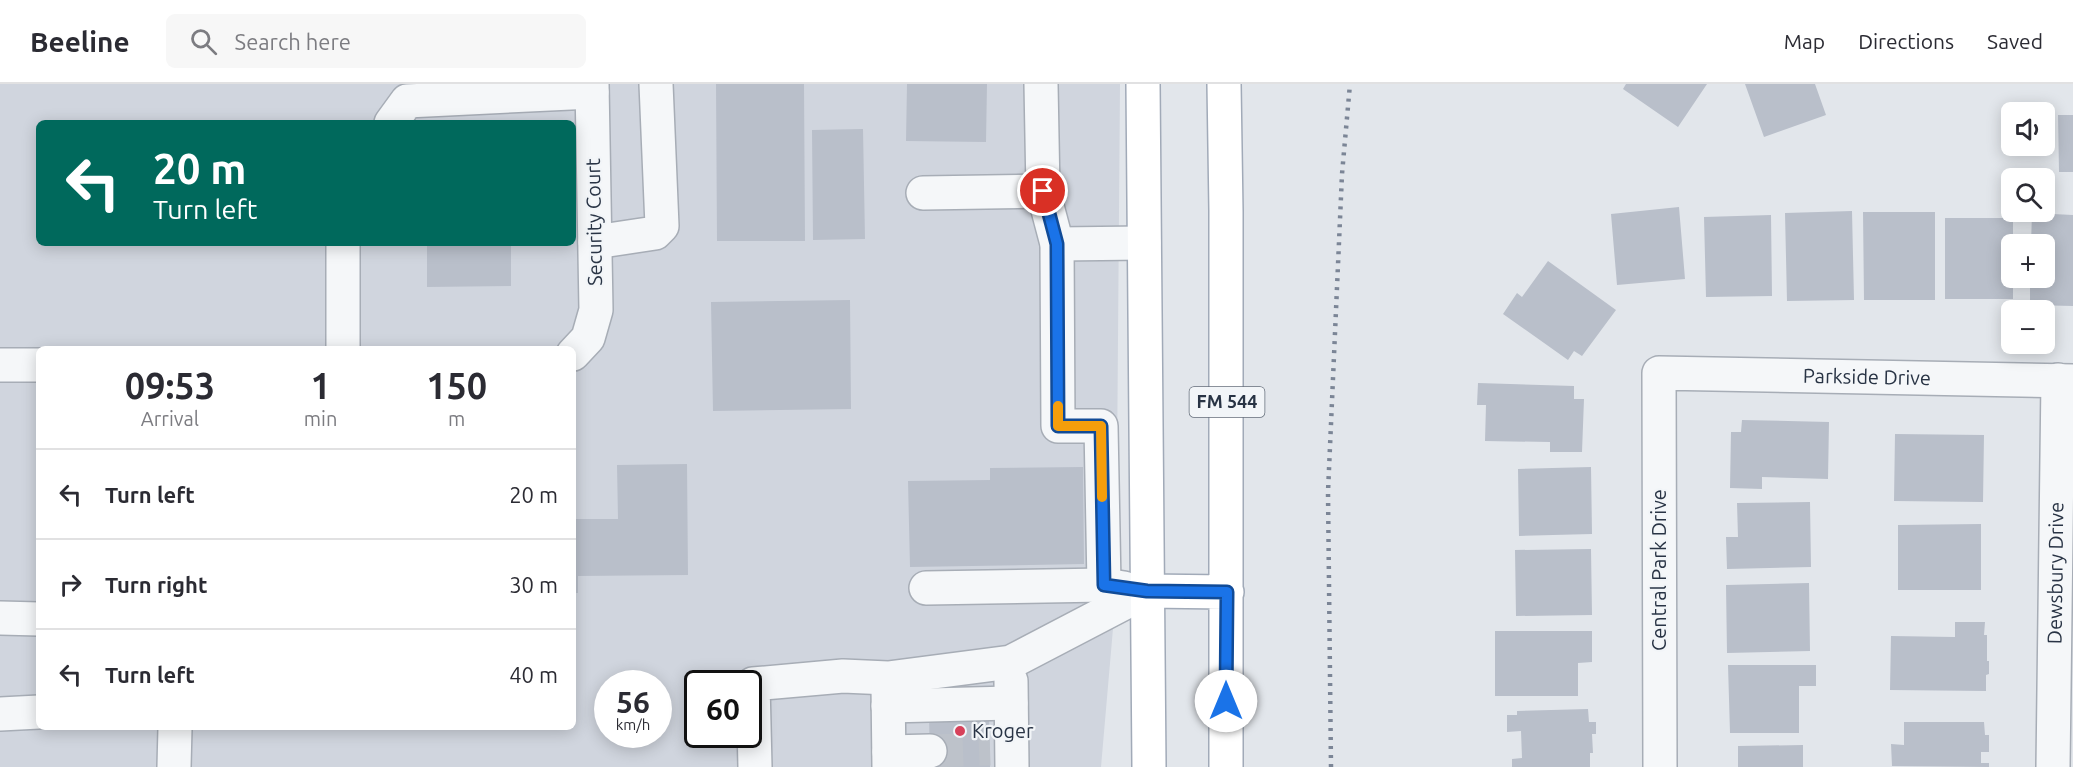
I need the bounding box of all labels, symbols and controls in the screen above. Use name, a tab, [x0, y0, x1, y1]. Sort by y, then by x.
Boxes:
search box	[166, 14, 586, 68]
icon: search	[187, 25, 220, 58]
text: Beeline	[30, 26, 130, 57]
text: Search here	[235, 29, 351, 54]
text: Map	[1784, 29, 1825, 53]
text: Directions	[1858, 29, 1954, 53]
text: Saved	[1987, 29, 2043, 53]
map controls	[2001, 102, 2055, 354]
button: sound	[2001, 102, 2055, 156]
icon: left	[54, 144, 132, 222]
text: 20 m	[153, 145, 247, 192]
street label: Security Court	[581, 158, 606, 286]
pin	[1017, 165, 1068, 216]
button: search	[2001, 168, 2055, 222]
icon: arrive	[1026, 174, 1059, 207]
text: Turn left	[153, 194, 257, 224]
button: +	[2001, 234, 2055, 288]
button: −	[2001, 300, 2055, 354]
street label: Parkside Drive	[1803, 364, 1931, 389]
text: 09:53	[125, 365, 215, 406]
text: 1	[310, 365, 331, 406]
text: 150	[426, 365, 487, 406]
road number: FM 544	[1190, 387, 1264, 417]
text: Arrival	[141, 407, 199, 430]
text: min	[304, 407, 337, 430]
text: m	[448, 407, 465, 430]
icon: left	[54, 478, 87, 511]
text: Turn left	[105, 482, 195, 507]
text: 20 m	[509, 482, 558, 507]
street label: Central Park Drive	[1647, 489, 1670, 651]
street label: Dewsbury Drive	[2043, 502, 2067, 644]
icon: right	[54, 568, 87, 601]
text: Turn right	[105, 572, 207, 597]
text: 30 m	[509, 572, 558, 597]
icon: left	[54, 658, 87, 691]
text: Turn left	[105, 662, 195, 687]
text: 40 m	[509, 662, 558, 687]
position arrow	[1194, 669, 1258, 733]
speed limit sign: 60	[684, 670, 762, 748]
text: 56	[616, 685, 650, 719]
text: km/h	[616, 716, 650, 733]
place label: Kroger	[972, 719, 1034, 742]
marker: Kroger	[953, 724, 967, 738]

